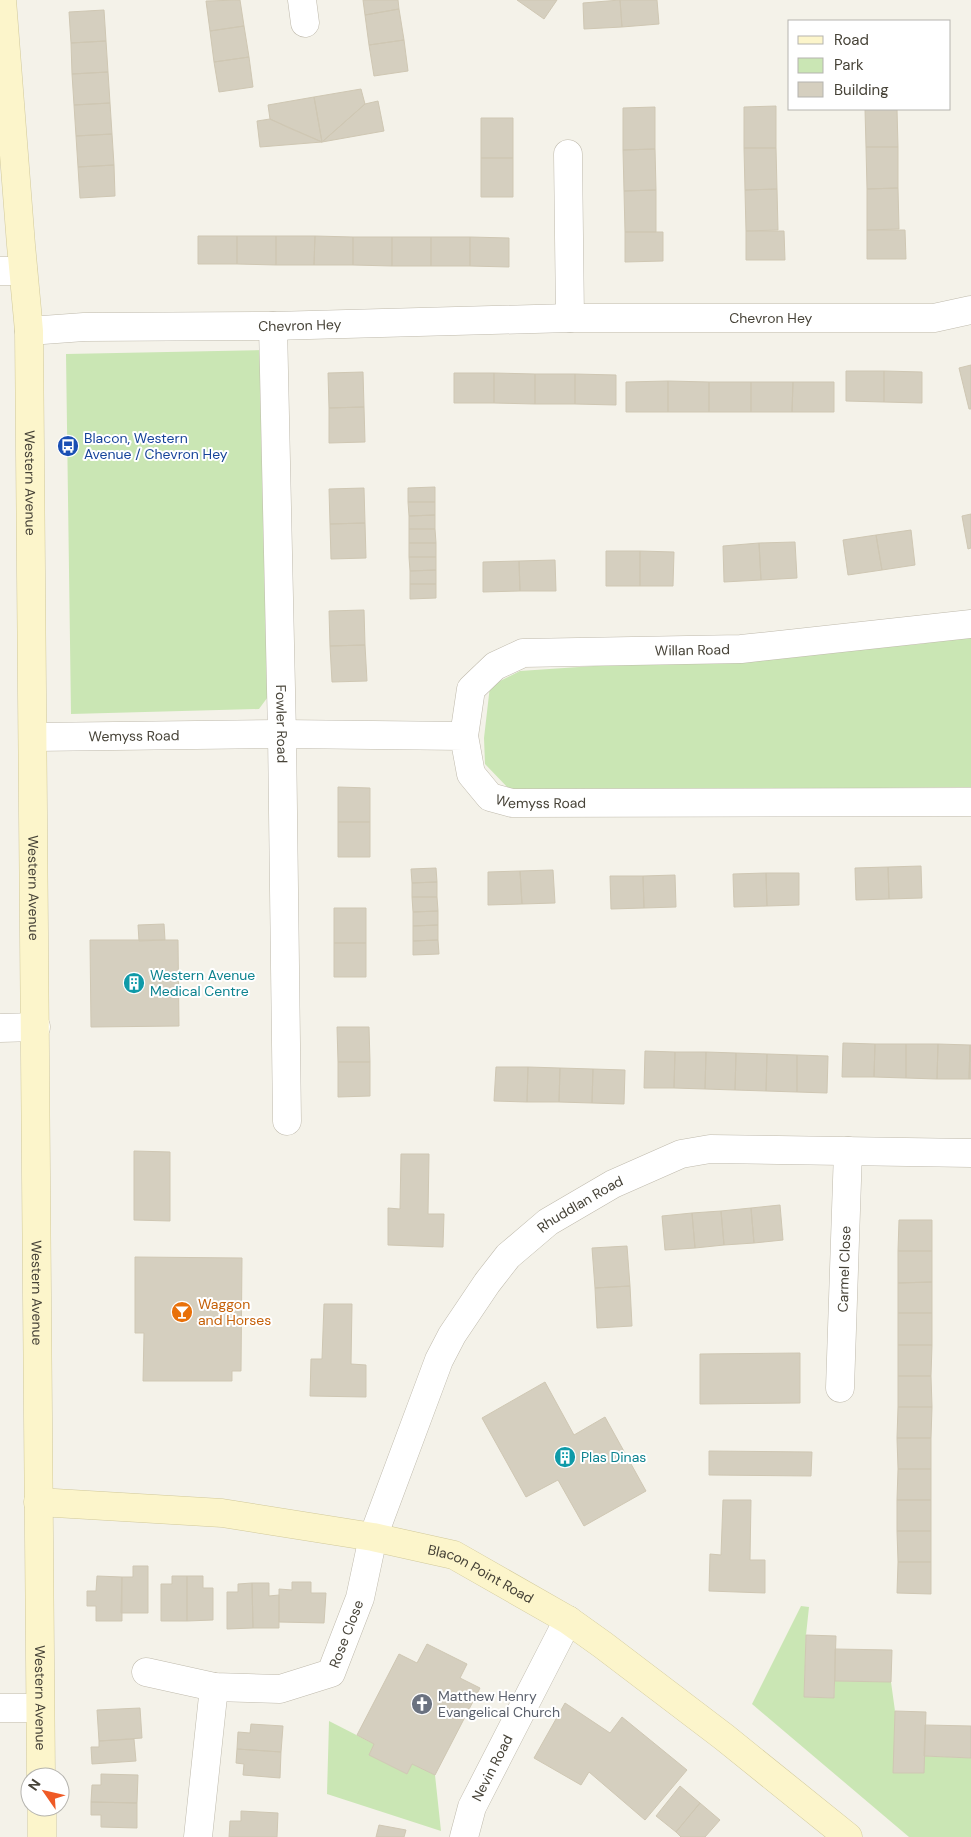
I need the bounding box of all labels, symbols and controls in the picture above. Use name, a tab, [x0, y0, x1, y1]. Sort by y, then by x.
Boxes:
legend	[788, 20, 951, 110]
text: Road	[834, 30, 869, 50]
text: Park	[834, 55, 864, 75]
text: Building	[834, 80, 889, 100]
street label: Chevron Hey	[729, 309, 813, 327]
street label: Chevron Hey	[258, 315, 342, 335]
place label: Blacon, Western Avenue / Chevron Hey	[84, 429, 228, 463]
street label: Western Avenue	[21, 430, 40, 536]
bus stop icon: Blacon, Western Avenue / Chevron Hey	[56, 434, 80, 458]
street label: Willan Road	[655, 640, 730, 660]
street label: Fowler Road	[272, 684, 291, 763]
street label: Wemyss Road	[88, 726, 180, 745]
street label: Wemyss Road	[493, 790, 586, 812]
street label: Western Avenue	[24, 835, 43, 941]
place label: Western Avenue Medical Centre	[150, 966, 255, 1000]
building icon: Western Avenue Medical Centre	[122, 971, 146, 995]
street label: Rhuddlan Road	[533, 1172, 626, 1237]
street label: Carmel Close	[834, 1225, 854, 1313]
street label: Western Avenue	[28, 1240, 46, 1346]
place label: Waggon and Horses	[198, 1295, 271, 1329]
bar icon: Waggon and Horses	[170, 1300, 194, 1324]
building icon: Plas Dinas	[553, 1445, 577, 1469]
place label: Plas Dinas	[581, 1448, 646, 1466]
street label: Blacon Point Road	[426, 1540, 537, 1607]
street label: Rose Close	[325, 1597, 367, 1670]
street label: Western Avenue	[31, 1645, 50, 1751]
place label: Matthew Henry Evangelical Church	[438, 1687, 560, 1721]
church icon: Matthew Henry Evangelical Church	[410, 1692, 434, 1716]
street label: Nevin Road	[468, 1732, 517, 1804]
north arrow	[20, 1767, 70, 1817]
text: N	[24, 1775, 45, 1794]

